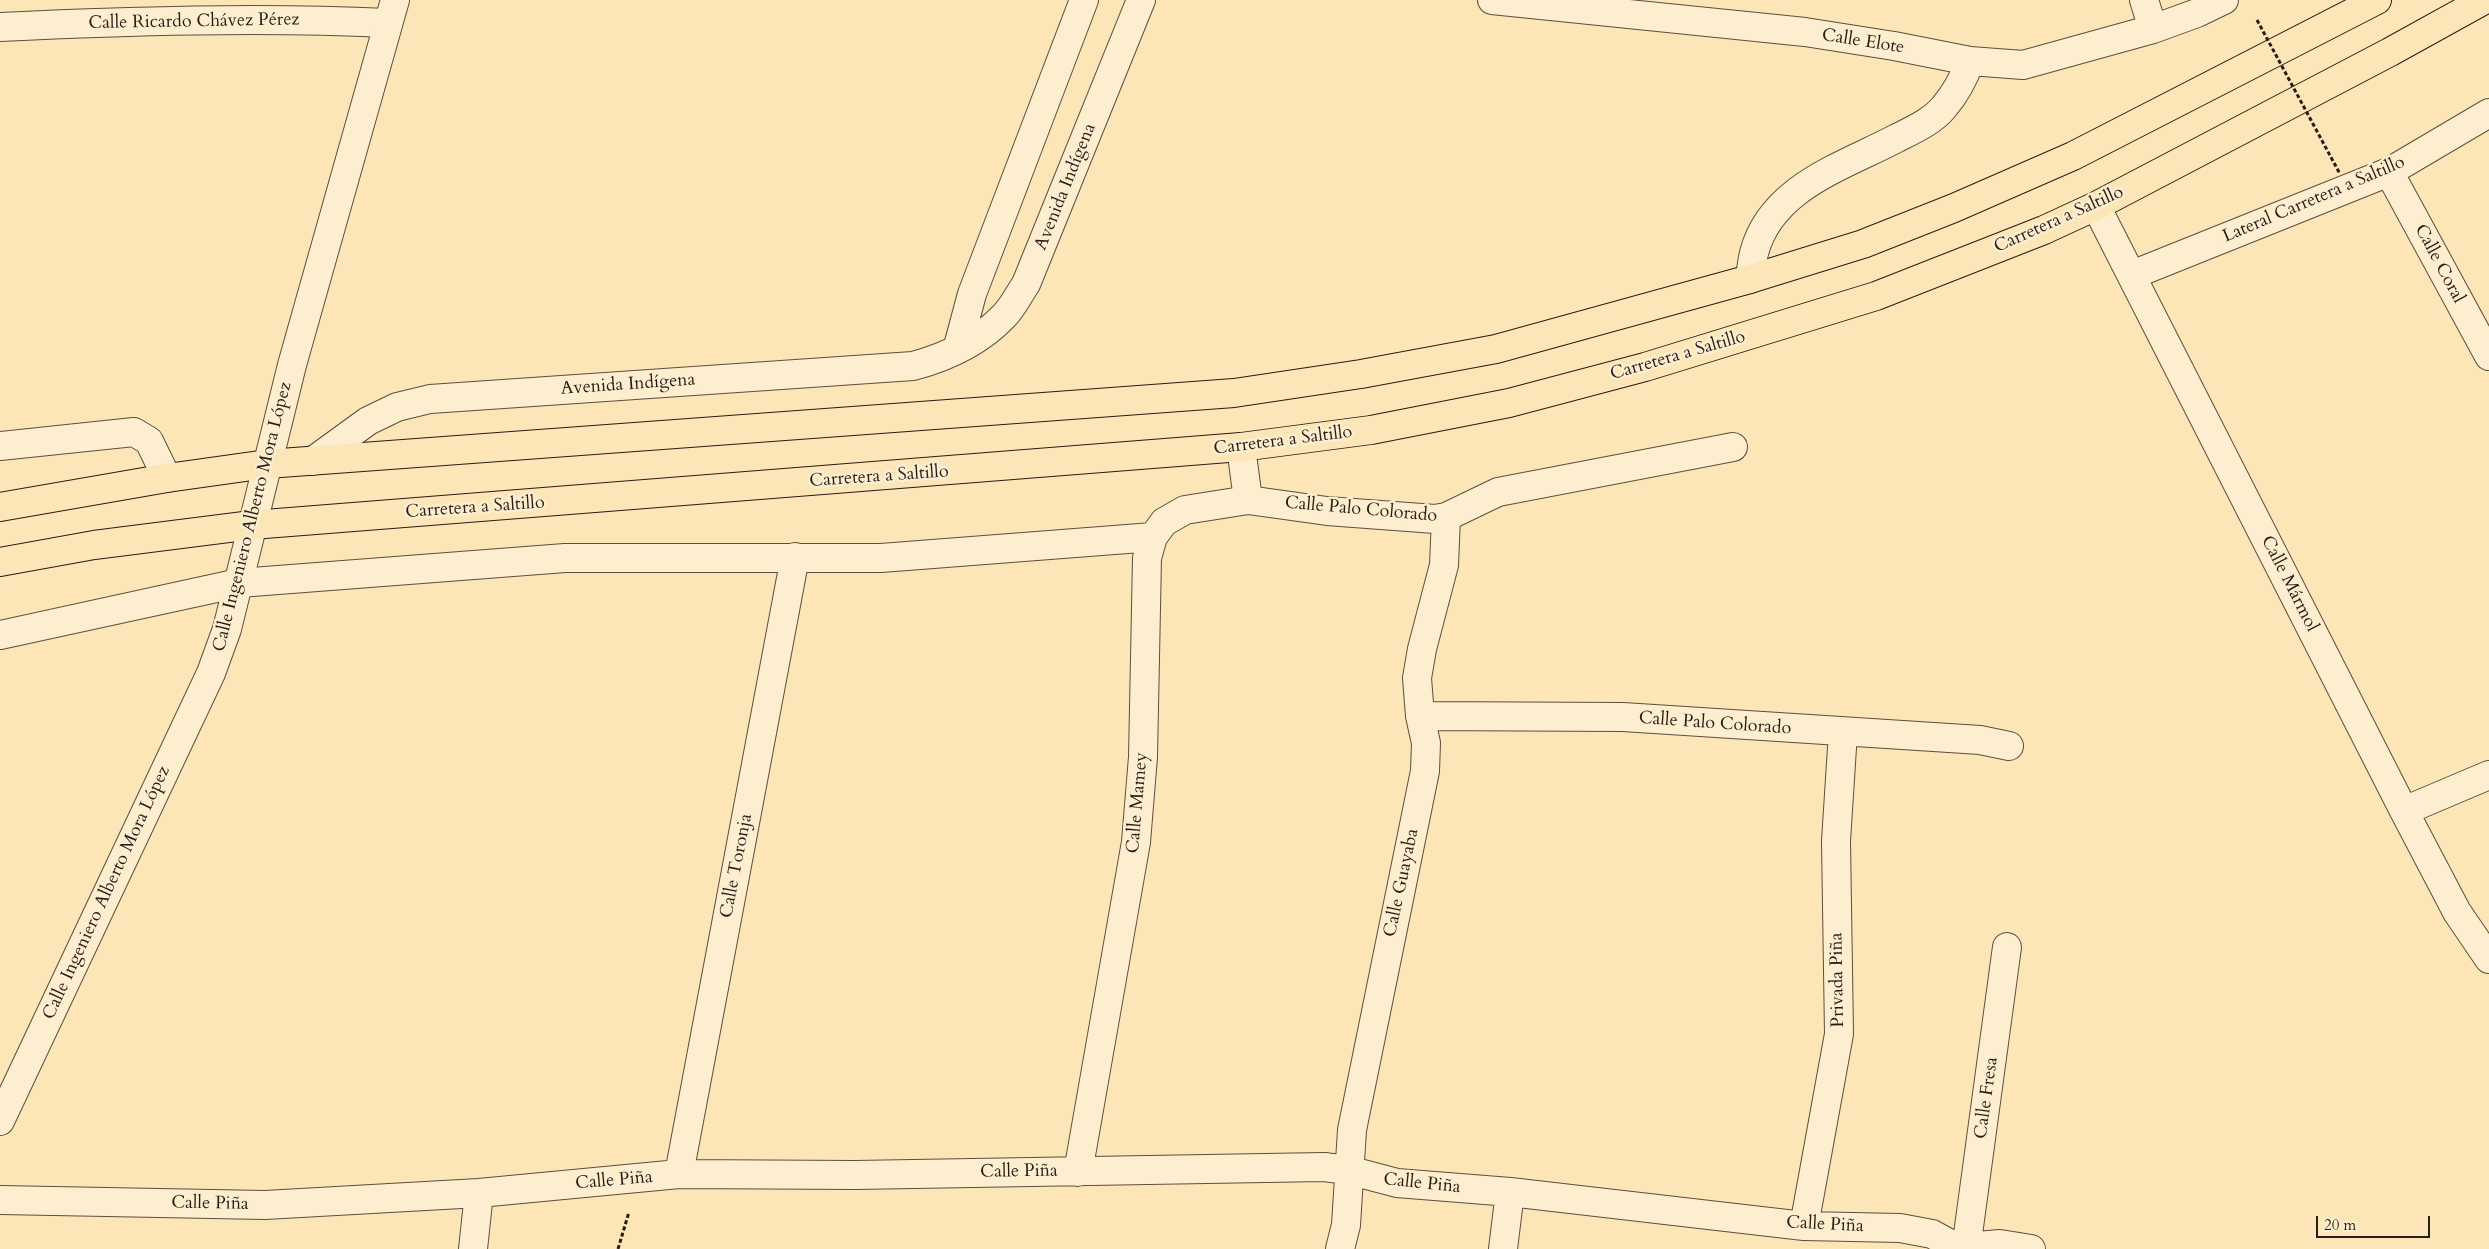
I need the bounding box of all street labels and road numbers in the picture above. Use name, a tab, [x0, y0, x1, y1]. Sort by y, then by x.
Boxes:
street label: Calle Ricardo Chávez Pérez	[88, 9, 300, 35]
street label: Calle Elote	[1820, 25, 1906, 59]
street label: Avenida Indígena	[1031, 120, 1101, 254]
street label: Lateral Carretera a Saltillo	[2220, 152, 2408, 248]
street label: Carretera a Saltillo	[1991, 182, 2127, 258]
street label: Calle Coral	[2409, 221, 2469, 307]
street label: Carretera a Saltillo	[1608, 326, 1748, 386]
street label: Avenida Indígena	[560, 370, 696, 400]
street label: Calle Ingeniero Alberto Mora López	[209, 380, 297, 654]
street label: Carretera a Saltillo	[1212, 422, 1354, 460]
street label: Carretera a Saltillo	[809, 461, 949, 493]
street label: Carretera a Saltillo	[405, 492, 545, 524]
street label: Calle Palo Colorado	[1284, 493, 1438, 527]
street label: Calle Mármol	[2256, 533, 2322, 635]
street label: Calle Palo Colorado	[1638, 708, 1792, 740]
street label: Calle Mamey	[1123, 752, 1153, 854]
street label: Calle Ingeniero Alberto Mora López	[39, 763, 175, 1023]
street label: Calle Toronja	[716, 812, 758, 920]
street label: Calle Guayaba	[1380, 827, 1424, 939]
street label: Privada Piña	[1826, 932, 1850, 1028]
street label: Calle Fresa	[1971, 1056, 2003, 1140]
street label: Calle Piña	[980, 1161, 1058, 1183]
street label: Calle Piña	[574, 1167, 654, 1195]
street label: Calle Piña	[1382, 1169, 1462, 1199]
street label: Calle Piña	[171, 1193, 249, 1215]
street label: Calle Piña	[1786, 1212, 1864, 1238]

